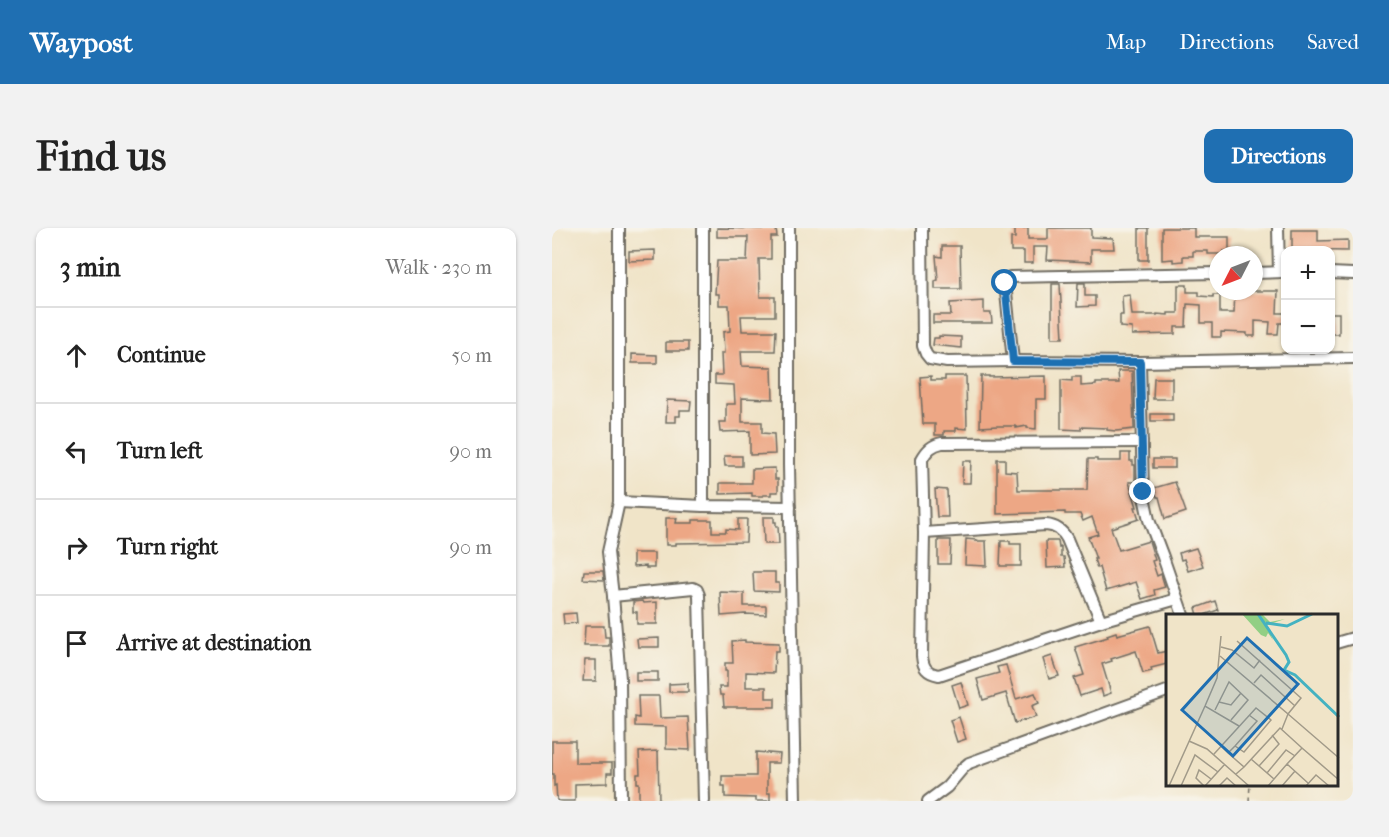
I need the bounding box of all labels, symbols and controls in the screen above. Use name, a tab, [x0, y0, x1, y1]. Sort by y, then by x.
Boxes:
text: Waypost	[30, 26, 133, 59]
text: Map	[1106, 30, 1146, 54]
text: Directions	[1179, 30, 1274, 54]
text: Saved	[1307, 30, 1359, 54]
button: Directions	[1204, 129, 1353, 183]
text: Find us	[36, 132, 166, 181]
north arrow	[1209, 246, 1263, 300]
map controls	[1281, 246, 1335, 354]
button: +	[1281, 246, 1335, 300]
text: 3 min	[60, 252, 121, 283]
text: Walk · 230 m	[386, 256, 492, 279]
route start	[991, 269, 1017, 295]
button: −	[1281, 300, 1335, 354]
icon: ahead	[60, 339, 93, 372]
text: Continue	[117, 342, 206, 368]
text: 50 m	[451, 344, 492, 367]
icon: left	[60, 435, 93, 468]
text: Turn left	[117, 438, 203, 464]
text: 90 m	[450, 440, 492, 463]
route end	[1129, 478, 1155, 504]
icon: right	[60, 531, 93, 564]
text: Turn right	[117, 534, 218, 560]
text: 90 m	[450, 536, 492, 559]
inset map	[1166, 614, 1338, 786]
icon: arrive	[60, 627, 93, 660]
text: Arrive at destination	[117, 630, 311, 656]

